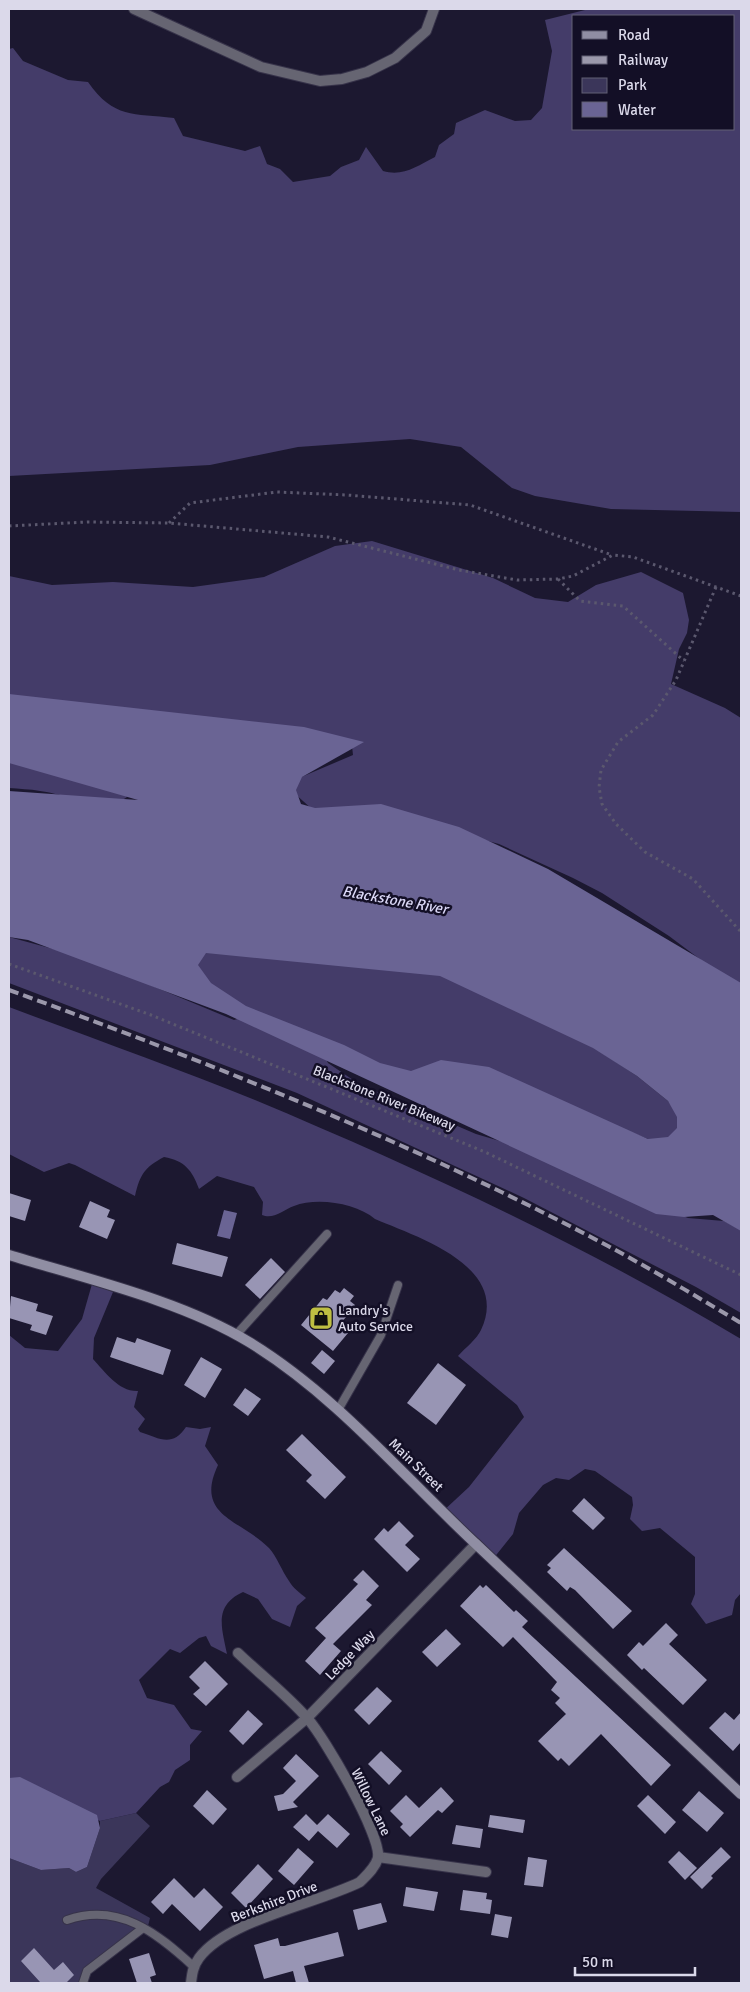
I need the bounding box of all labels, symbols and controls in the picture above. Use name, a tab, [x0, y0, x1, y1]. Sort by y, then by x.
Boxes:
legend	[572, 15, 735, 130]
text: Road	[618, 26, 650, 44]
text: Railway	[618, 51, 668, 69]
text: Park	[618, 76, 647, 94]
text: Water	[618, 101, 656, 119]
water label: Blackstone River	[341, 882, 452, 919]
street label: Blackstone River Bikeway	[310, 1062, 458, 1135]
place label: Landry's Auto Service	[338, 1302, 413, 1335]
shop icon: Landry's Auto Service	[308, 1305, 334, 1331]
street label: Main Street	[385, 1435, 447, 1495]
street label: Ledge Way	[322, 1626, 379, 1684]
street label: Willow Lane	[347, 1766, 395, 1838]
street label: Berkshire Drive	[228, 1878, 320, 1926]
scale bar	[575, 1944, 695, 1976]
text: 50 m	[582, 1953, 613, 1971]

